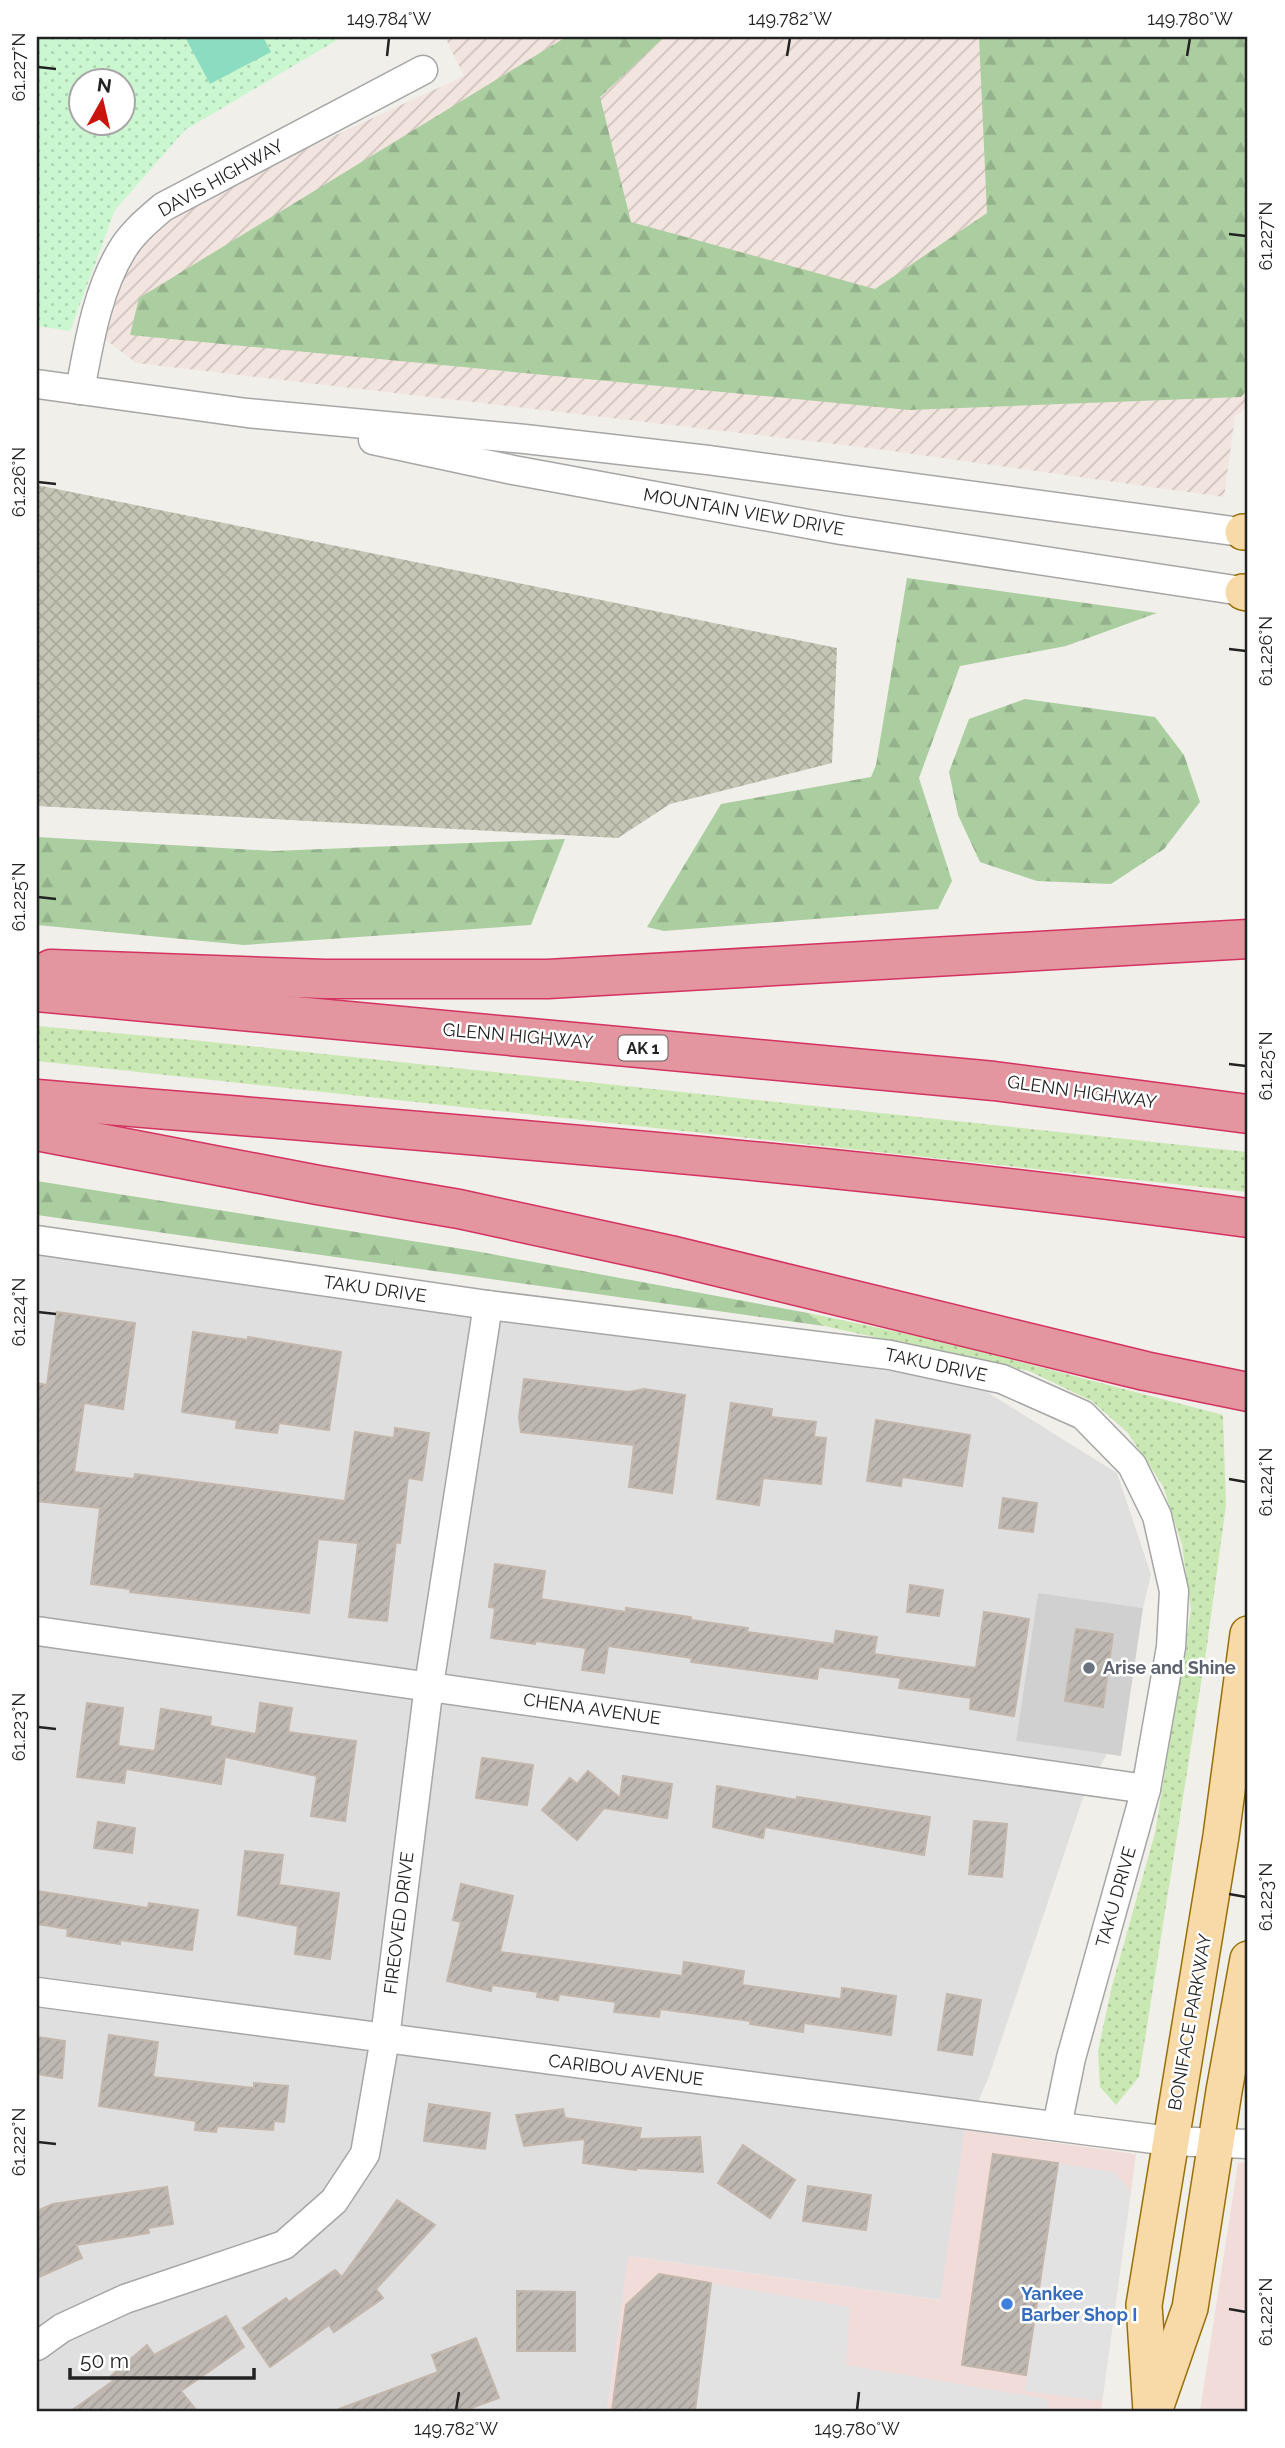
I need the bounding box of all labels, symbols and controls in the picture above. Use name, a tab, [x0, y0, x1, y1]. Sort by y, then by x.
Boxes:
text: 149.784°W	[347, 8, 431, 29]
text: 149.782°W	[748, 8, 832, 29]
text: 149.780°W	[1147, 8, 1233, 29]
text: 61.227°N	[8, 32, 29, 102]
north arrow	[66, 66, 136, 136]
text: N	[96, 73, 113, 97]
street label: DAVIS HIGHWAY	[154, 134, 287, 221]
text: 61.227°N	[1255, 201, 1276, 271]
text: 61.226°N	[8, 447, 29, 517]
street label: MOUNTAIN VIEW DRIVE	[642, 483, 846, 540]
text: 61.226°N	[1255, 616, 1276, 686]
text: 61.225°N	[8, 862, 29, 932]
street label: GLENN HIGHWAY	[442, 1018, 594, 1053]
text: 61.225°N	[1255, 1031, 1276, 1101]
road number: AK 1	[618, 1036, 668, 1060]
street label: GLENN HIGHWAY	[1006, 1071, 1159, 1112]
street label: TAKU DRIVE	[322, 1271, 428, 1306]
text: 61.224°N	[8, 1277, 29, 1347]
street label: TAKU DRIVE	[883, 1343, 989, 1386]
text: 61.224°N	[1255, 1447, 1276, 1517]
place label: Arise and Shine	[1103, 1657, 1236, 1678]
marker: Arise and Shine	[1081, 1660, 1097, 1676]
street label: CHENA AVENUE	[522, 1688, 662, 1729]
text: 61.223°N	[8, 1693, 29, 1761]
street label: TAKU DRIVE	[1091, 1844, 1140, 1950]
street label: FIREOVED DRIVE	[379, 1850, 418, 1995]
text: 61.223°N	[1255, 1863, 1276, 1931]
street label: BONIFACE PARKWAY	[1164, 1932, 1215, 2112]
street label: CARIBOU AVENUE	[547, 2050, 705, 2089]
text: 61.222°N	[8, 2108, 29, 2176]
text: 61.222°N	[1255, 2278, 1276, 2346]
place label: Yankee Barber Shop I	[1021, 2283, 1137, 2325]
marker: Yankee Barber Shop I	[999, 2296, 1015, 2312]
scale bar	[70, 2336, 254, 2380]
text: 50 m	[80, 2348, 129, 2373]
text: 149.782°W	[414, 2418, 498, 2439]
text: 149.780°W	[814, 2418, 900, 2439]

